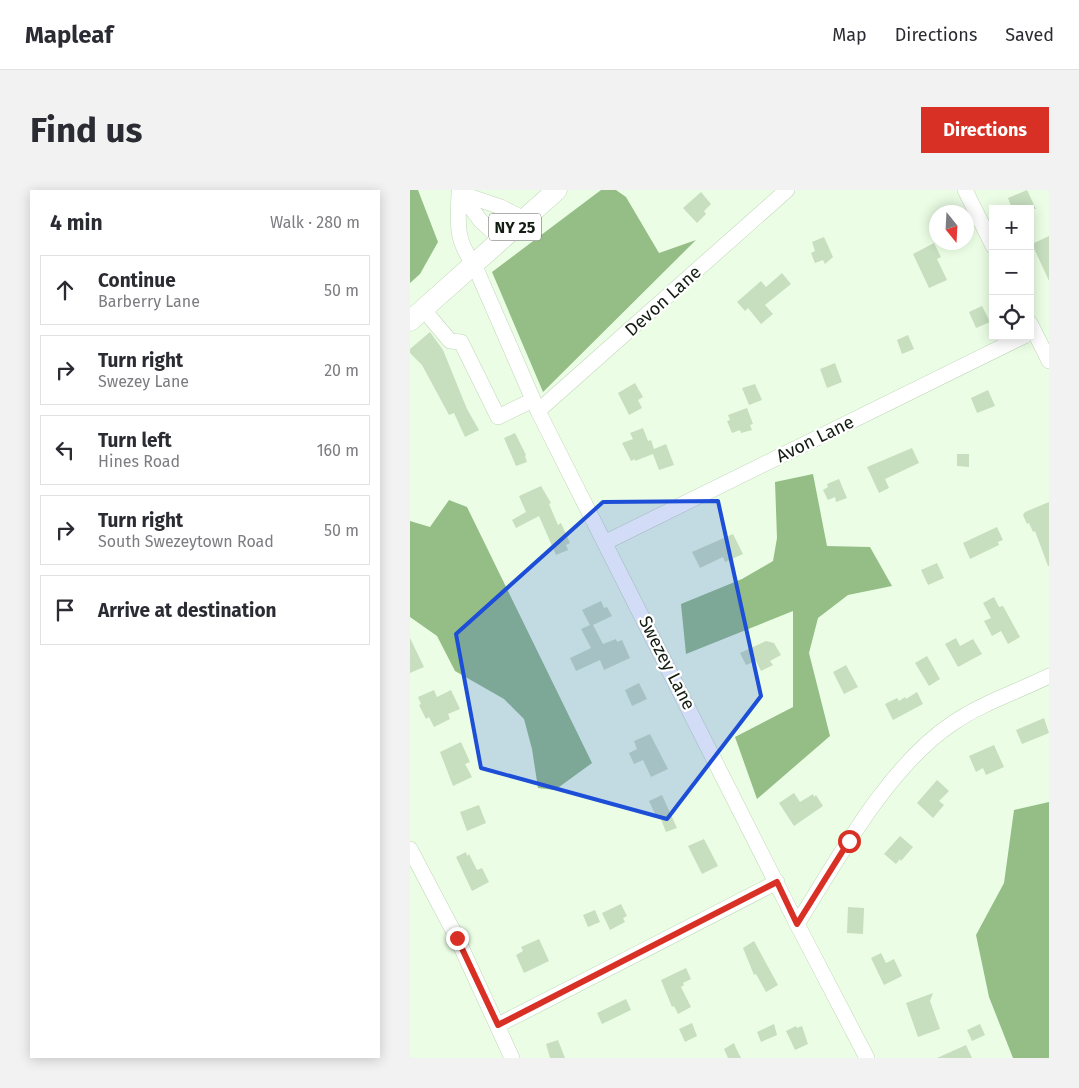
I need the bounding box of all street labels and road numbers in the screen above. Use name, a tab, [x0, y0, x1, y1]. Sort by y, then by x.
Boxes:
road number: NY 25	[489, 214, 541, 241]
street label: Devon Lane	[620, 261, 706, 341]
street label: Avon Lane	[772, 411, 858, 467]
street label: Swezey Lane	[634, 612, 700, 714]

